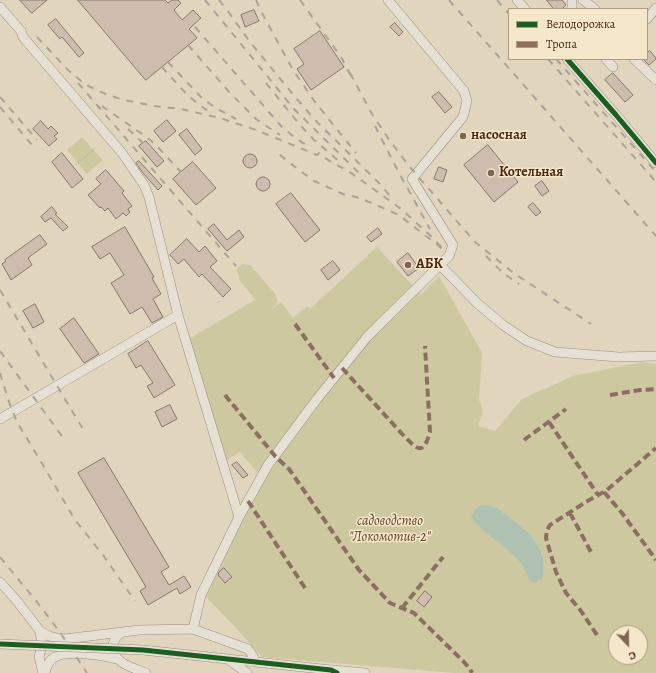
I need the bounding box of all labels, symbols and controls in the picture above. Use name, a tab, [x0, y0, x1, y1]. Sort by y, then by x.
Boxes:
legend	[508, 8, 648, 60]
text: Велодорожка	[546, 16, 615, 32]
text: Тропа	[546, 36, 577, 52]
place label: насосная	[471, 128, 527, 144]
marker: насосная	[458, 131, 468, 141]
place label: Котельная	[499, 165, 563, 181]
marker: Котельная	[486, 168, 496, 178]
place label: АБК	[416, 257, 443, 273]
marker: АБК	[403, 260, 413, 270]
park label: садоводство "Локомотив-2"	[349, 514, 431, 546]
north arrow	[608, 625, 648, 665]
text: С	[626, 647, 638, 664]

